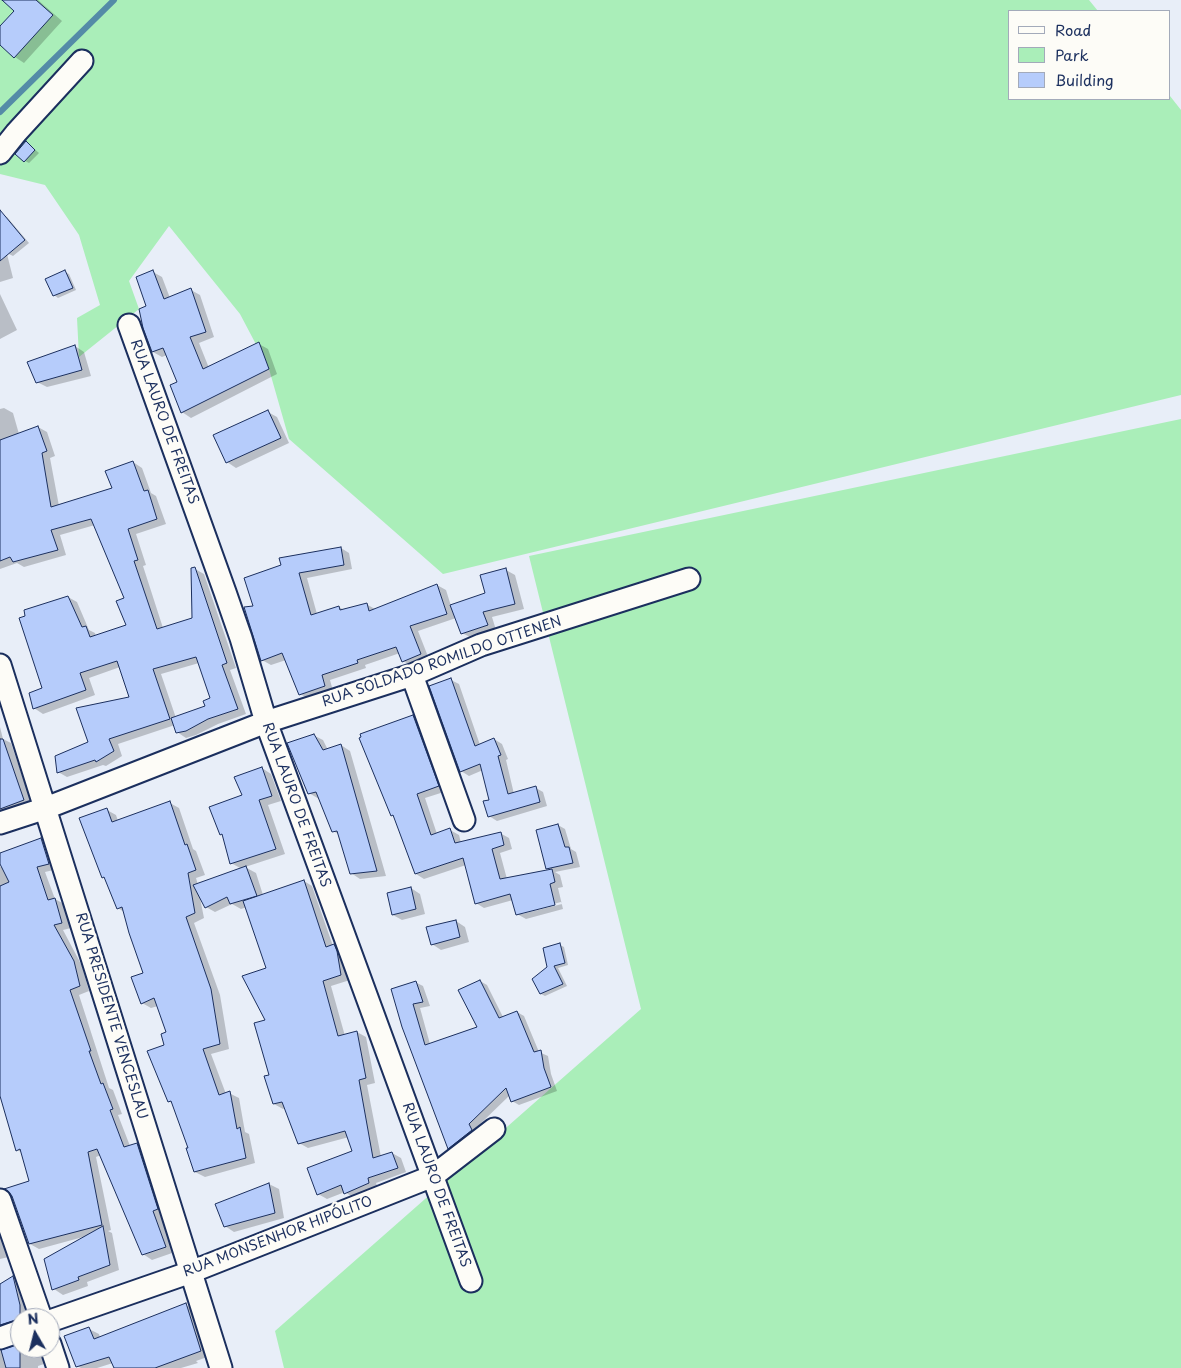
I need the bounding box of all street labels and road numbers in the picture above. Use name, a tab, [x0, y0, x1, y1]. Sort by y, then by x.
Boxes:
street label: RUA LAURO DE FREITAS	[126, 337, 202, 507]
street label: RUA SOLDADO ROMILDO OTTENEN	[320, 613, 564, 711]
street label: RUA LAURO DE FREITAS	[258, 720, 334, 890]
street label: RUA PRESIDENTE VENCESLAU	[71, 911, 151, 1121]
street label: RUA LAURO DE FREITAS	[398, 1100, 474, 1270]
street label: RUA MONSENHOR HIPÓLITO	[181, 1193, 375, 1281]

